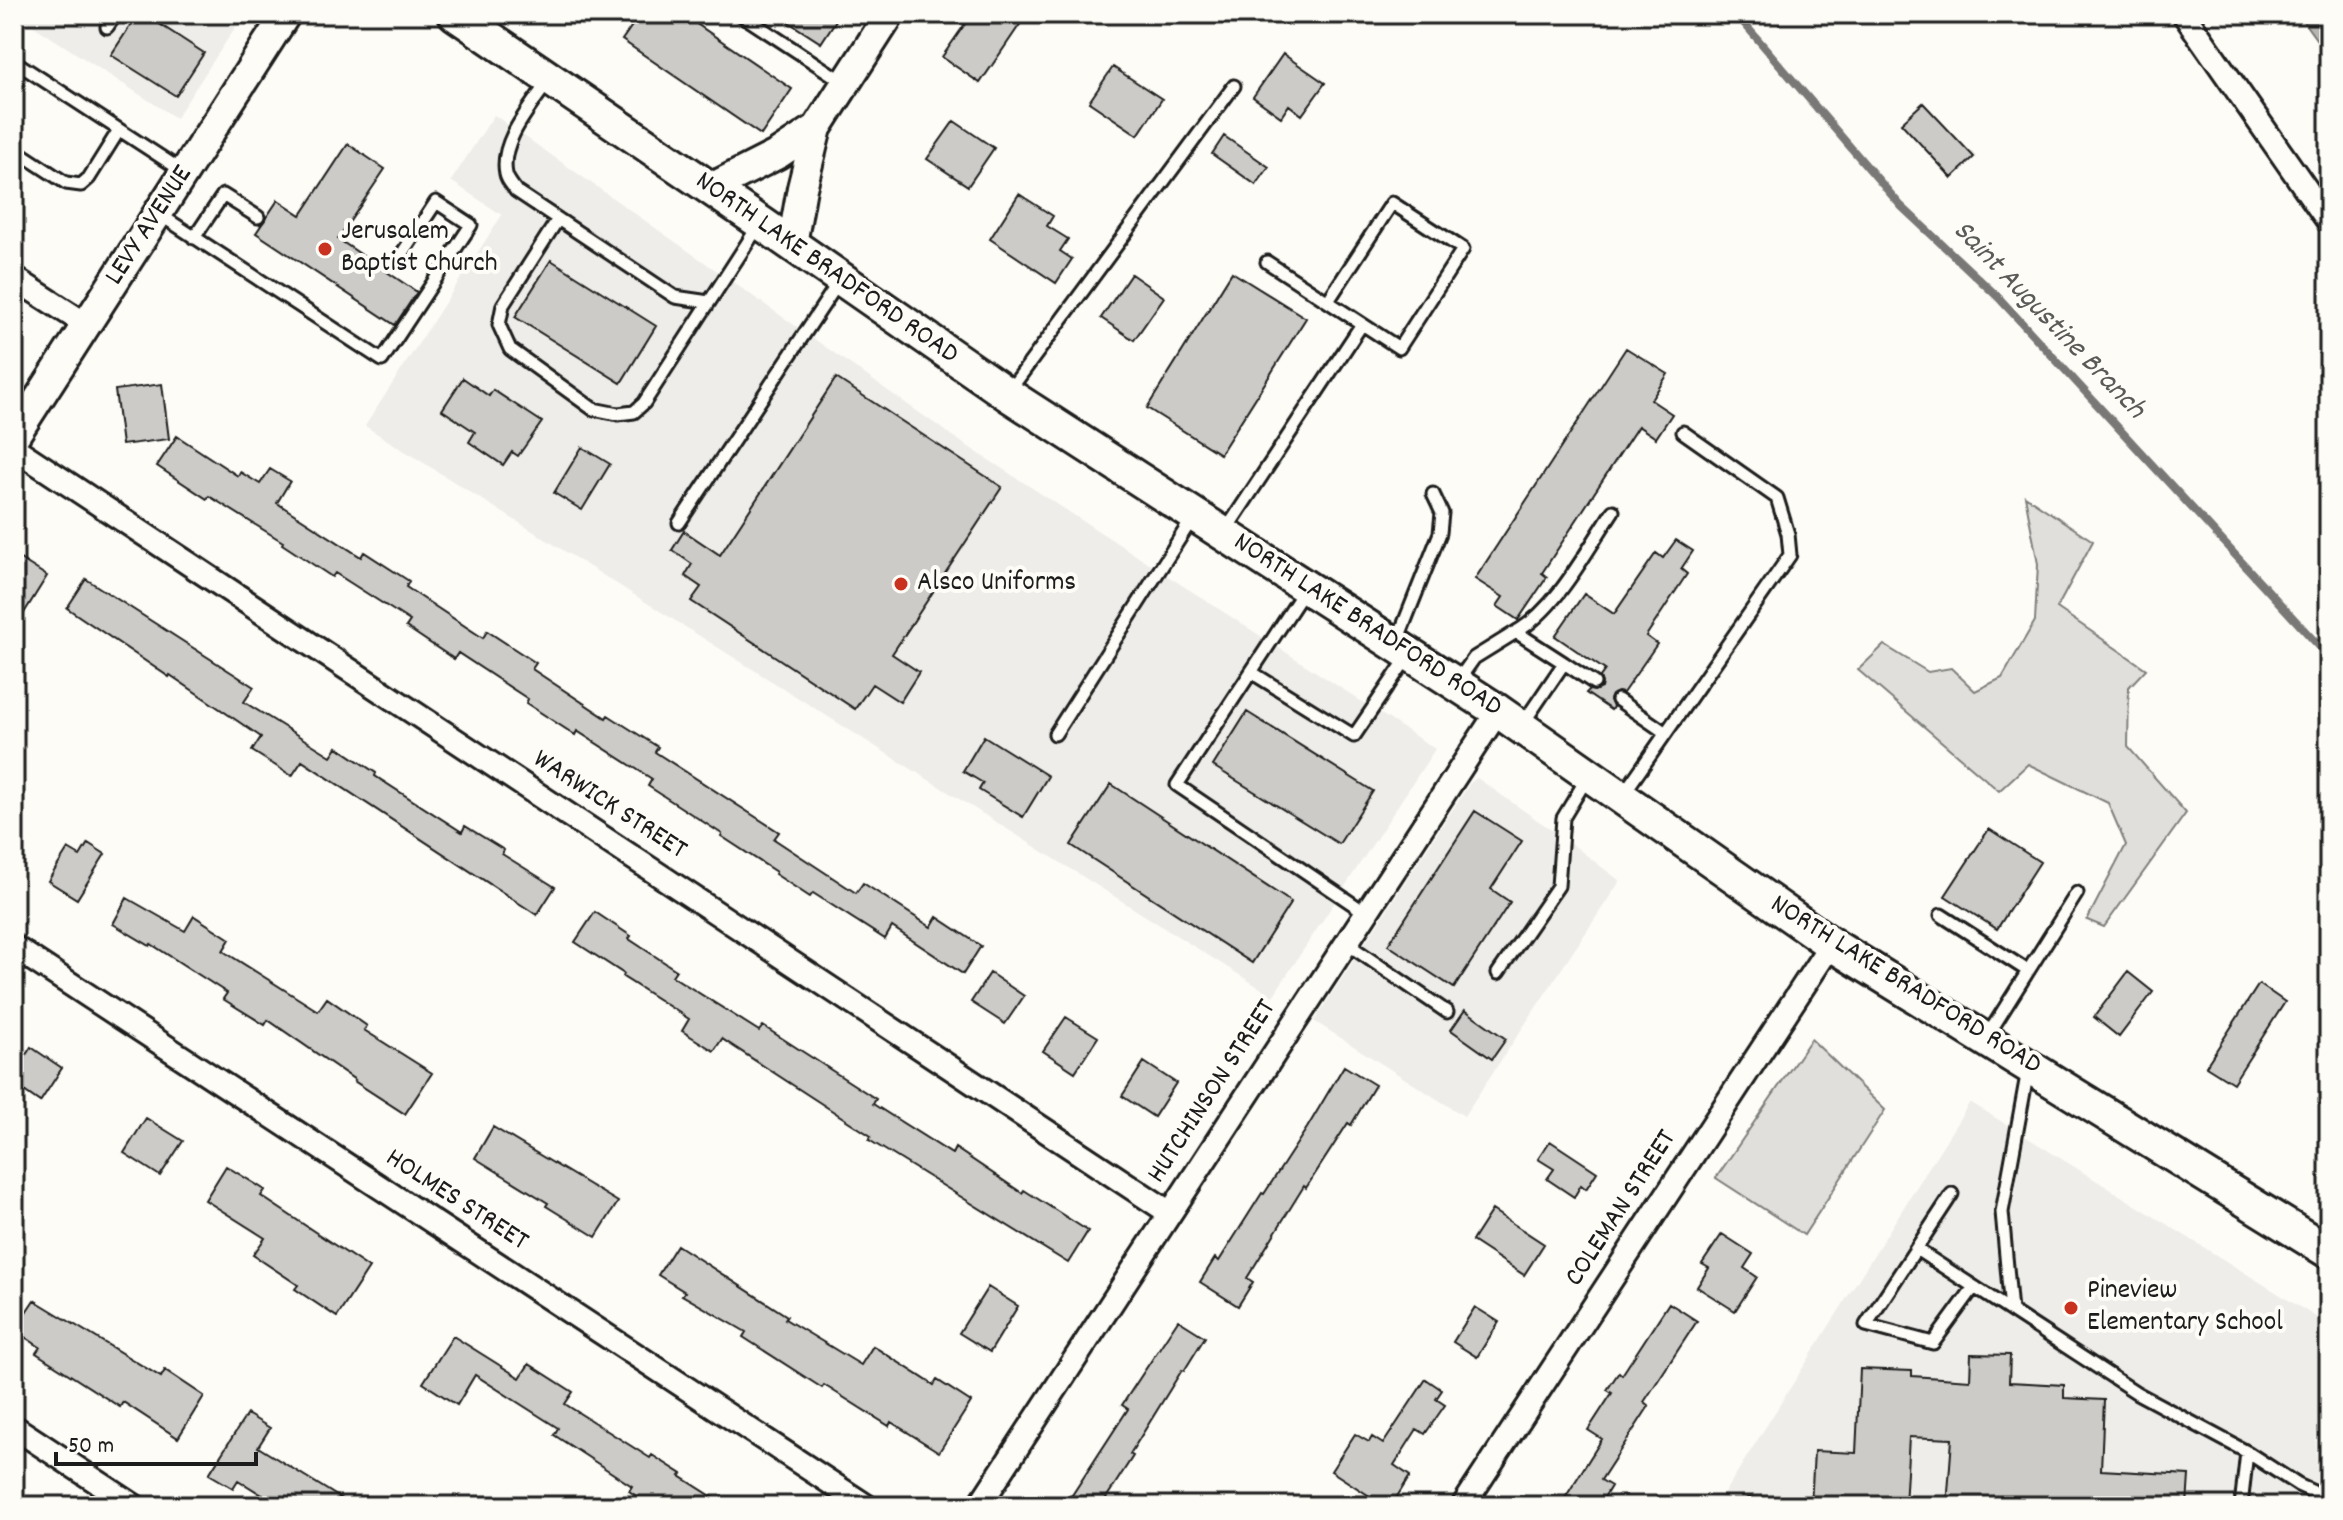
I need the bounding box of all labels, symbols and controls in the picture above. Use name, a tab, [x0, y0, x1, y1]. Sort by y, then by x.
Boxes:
street label: LEVY AVENUE	[96, 158, 204, 294]
street label: NORTH LAKE BRADFORD ROAD	[686, 163, 966, 375]
water label: Saint Augustine Branch	[1941, 212, 2155, 431]
place label: Jerusalem Baptist Church	[341, 213, 498, 285]
marker: Jerusalem Baptist Church	[316, 240, 334, 258]
street label: NORTH LAKE BRADFORD ROAD	[1225, 524, 1509, 728]
place label: Alsco Uniforms	[917, 564, 1076, 604]
marker: Alsco Uniforms	[892, 575, 910, 593]
street label: WARWICK STREET	[524, 741, 694, 871]
street label: NORTH LAKE BRADFORD ROAD	[1761, 886, 2049, 1086]
street label: HUTCHINSON STREET	[1138, 992, 1288, 1192]
street label: COLEMAN STREET	[1556, 1123, 1688, 1295]
street label: HOLMES STREET	[377, 1140, 535, 1262]
place label: Pineview Elementary School	[2087, 1272, 2283, 1344]
marker: Pineview Elementary School	[2062, 1299, 2080, 1317]
scale bar	[56, 1416, 256, 1466]
text: 50 m	[68, 1430, 114, 1464]

